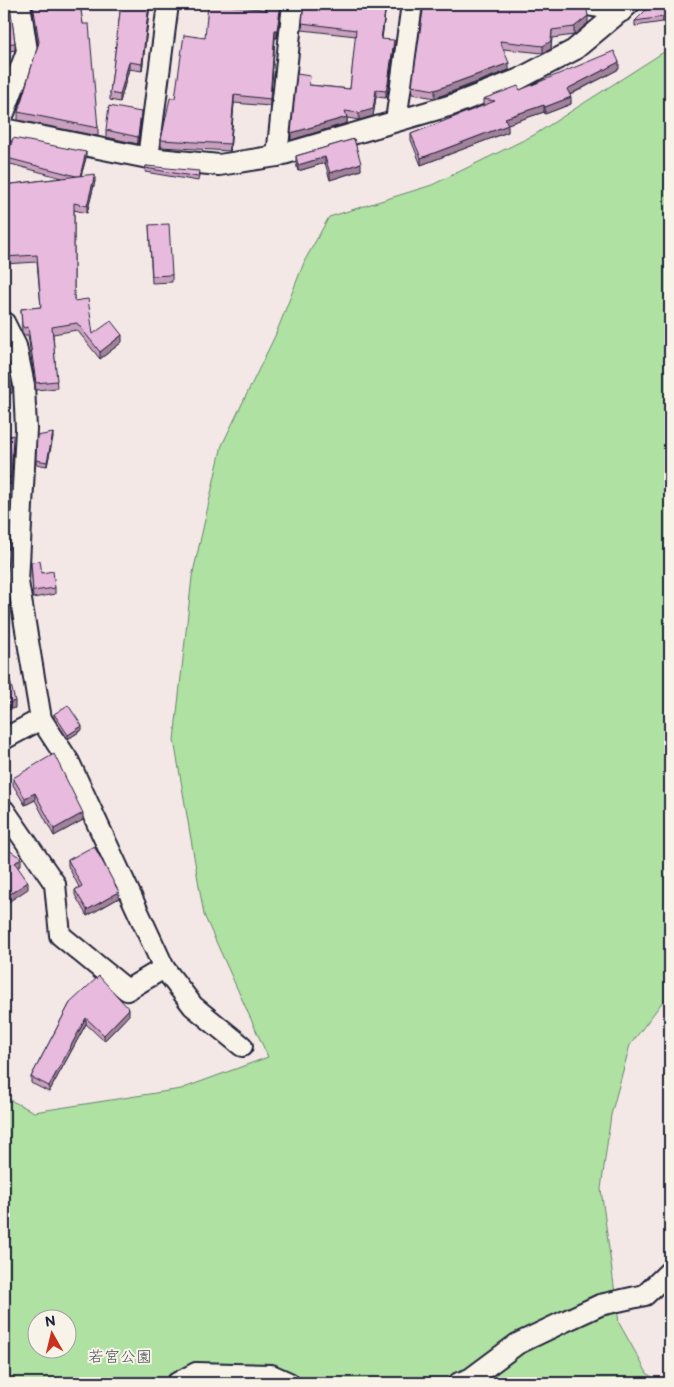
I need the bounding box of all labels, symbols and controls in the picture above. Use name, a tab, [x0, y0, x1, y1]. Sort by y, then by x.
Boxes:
north arrow	[28, 1310, 78, 1360]
text: N	[44, 1312, 57, 1331]
park label: 若宮公園	[88, 1348, 152, 1367]

